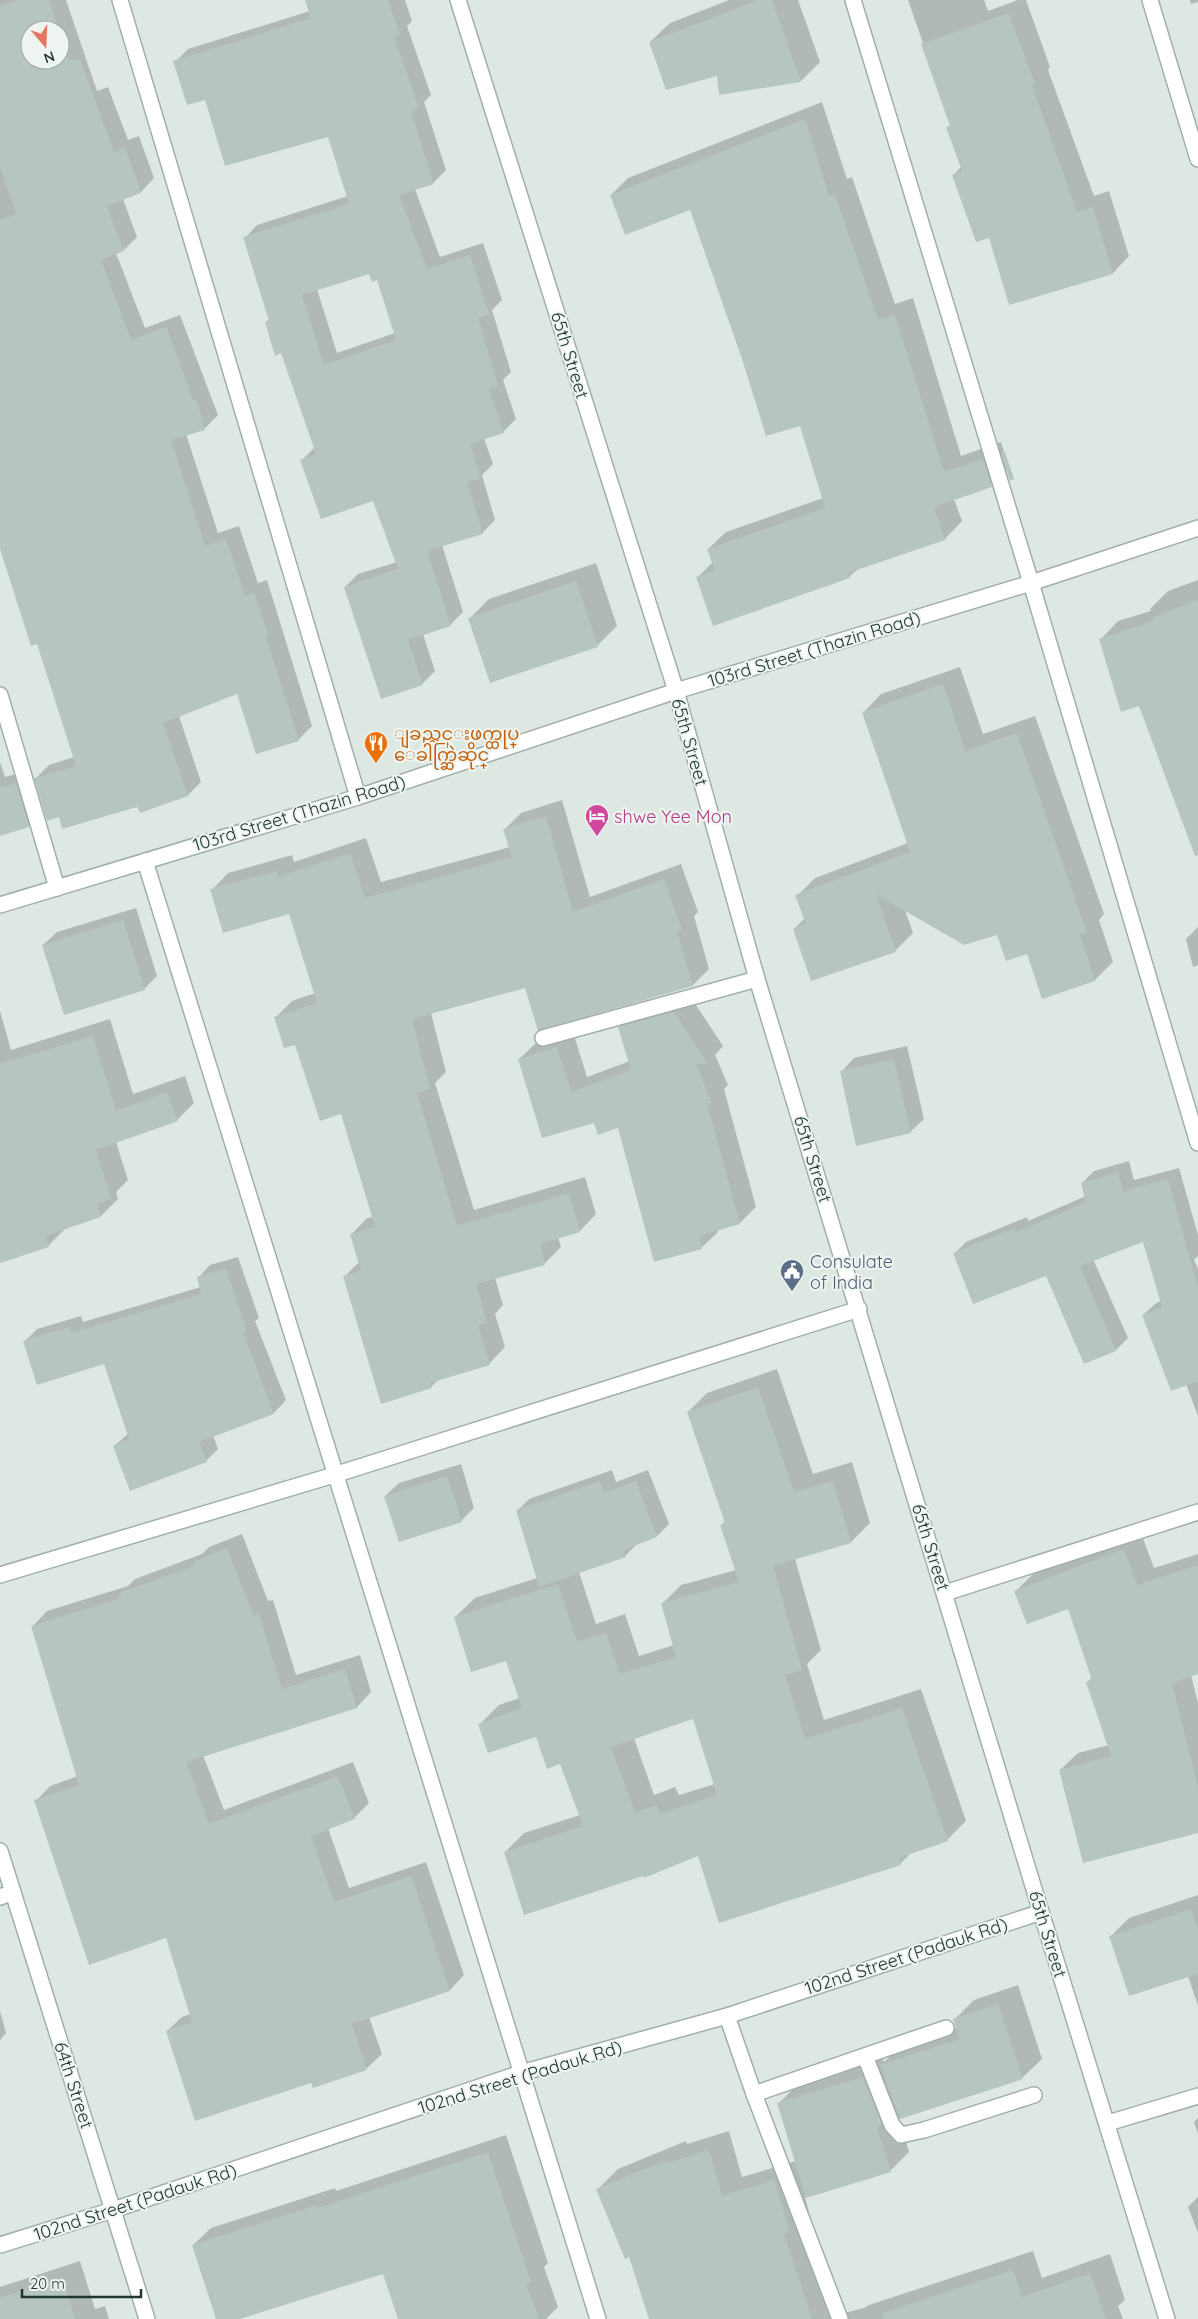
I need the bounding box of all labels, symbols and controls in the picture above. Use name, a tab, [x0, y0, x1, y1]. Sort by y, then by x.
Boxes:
north arrow	[20, 20, 70, 70]
text: N	[41, 47, 57, 67]
street label: 65th Street	[546, 309, 594, 401]
street label: 103rd Street (Thazin Road)	[705, 606, 923, 692]
street label: 65th Street	[667, 696, 713, 788]
place label: ျခည္လင္းဖက္ထုပ္ ေခါက္ဆြဲဆိုင္	[394, 722, 519, 770]
restaurant icon: ျခည္လင္းဖက္ထုပ္ ေခါက္ဆြဲဆိုင္	[363, 730, 389, 764]
street label: 103rd Street (Thazin Road)	[190, 770, 408, 856]
hotel icon: shwe Yee Mon	[584, 803, 610, 837]
place label: shwe Yee Mon	[614, 805, 732, 828]
street label: 65th Street	[789, 1113, 837, 1205]
place label: Consulate of India	[810, 1250, 893, 1294]
public building icon: Consulate of India	[779, 1258, 805, 1292]
street label: 65th Street	[907, 1501, 955, 1593]
street label: 65th Street	[1024, 1888, 1072, 1980]
street label: 102nd Street (Padauk Rd)	[802, 1912, 1010, 2000]
street label: 102nd Street (Padauk Rd)	[415, 2035, 625, 2119]
street label: 64th Street	[49, 2039, 99, 2131]
street label: 102nd Street (Padauk Rd)	[31, 2158, 239, 2246]
scale bar	[22, 2266, 141, 2298]
text: 20 m	[30, 2274, 65, 2293]

